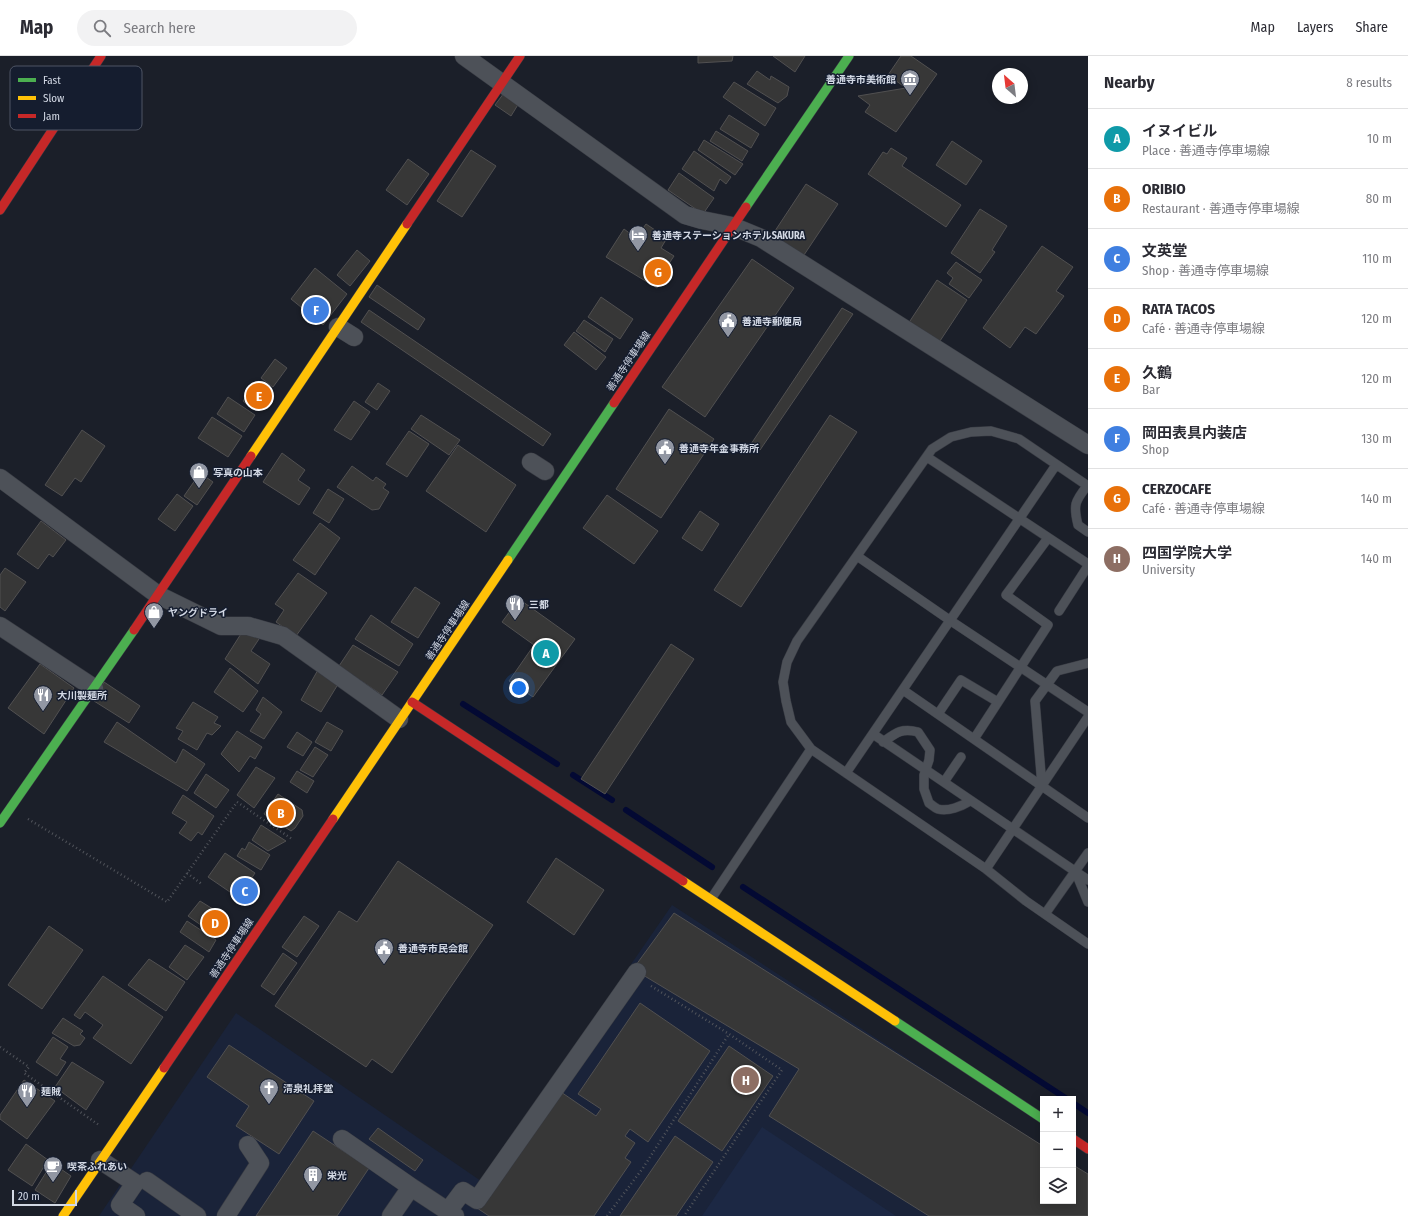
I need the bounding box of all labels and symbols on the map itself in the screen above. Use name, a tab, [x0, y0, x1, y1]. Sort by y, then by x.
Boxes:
legend	[10, 66, 142, 130]
museum icon: 善通寺市美術館	[899, 68, 921, 96]
north arrow	[992, 68, 1028, 104]
text: Fast	[43, 74, 61, 87]
place label: 善通寺市美術館	[826, 74, 896, 86]
text: Slow	[43, 92, 64, 105]
text: Jam	[43, 110, 60, 123]
hotel icon: 善通寺ステーションホテルSAKURA	[627, 224, 649, 252]
place label: 善通寺ステーションホテルSAKURA	[652, 230, 806, 242]
pin: G	[645, 257, 671, 287]
pin: F	[303, 295, 329, 325]
public building icon: 善通寺郵便局	[717, 310, 739, 338]
place label: 善通寺郵便局	[742, 316, 802, 328]
street label: 善通寺停車場線	[604, 329, 653, 394]
pin: E	[246, 381, 272, 411]
public building icon: 善通寺年金事務所	[654, 437, 676, 465]
place label: 善通寺年金事務所	[679, 443, 759, 455]
shop icon: 写真の山本	[188, 461, 210, 489]
place label: 写真の山本	[213, 467, 263, 479]
restaurant icon: 三都	[504, 593, 526, 621]
street label: 善通寺停車場線	[423, 598, 472, 663]
place label: 三都	[529, 599, 549, 611]
shop icon: ヤングドライ	[143, 601, 165, 629]
place label: ヤングドライ	[168, 607, 228, 619]
pin: A	[533, 638, 559, 668]
your location	[509, 678, 529, 698]
restaurant icon: 大川製麺所	[32, 684, 54, 712]
place label: 大川製麺所	[57, 690, 107, 702]
pin: B	[268, 798, 294, 828]
pin: C	[232, 876, 258, 906]
pin: D	[202, 908, 228, 938]
street label: 善通寺停車場線	[207, 916, 256, 981]
public building icon: 善通寺市民会館	[373, 937, 395, 965]
place label: 善通寺市民会館	[398, 943, 468, 955]
pin: H	[733, 1065, 759, 1095]
church icon: 清泉礼拝堂	[258, 1077, 280, 1105]
restaurant icon: 麺賊	[16, 1080, 38, 1108]
place label: 清泉礼拝堂	[283, 1083, 333, 1095]
place label: 麺賊	[41, 1086, 61, 1098]
cafe icon: 喫茶ふれあい	[42, 1155, 64, 1183]
place label: 喫茶ふれあい	[67, 1161, 127, 1173]
building icon: 栄光	[302, 1164, 324, 1192]
place label: 栄光	[327, 1170, 347, 1182]
scale bar	[12, 1188, 77, 1207]

